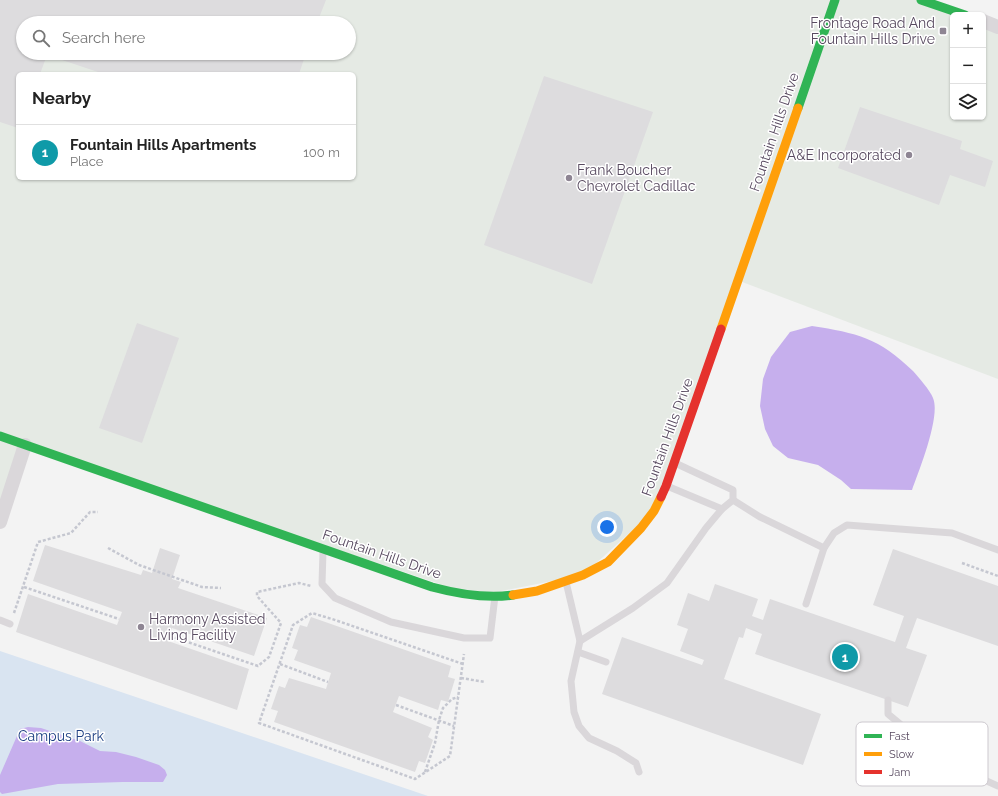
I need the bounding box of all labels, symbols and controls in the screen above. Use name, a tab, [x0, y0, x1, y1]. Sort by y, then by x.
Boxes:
map controls	[950, 12, 986, 120]
button: +	[950, 12, 986, 48]
place label: Frontage Road And Fountain Hills Drive	[810, 15, 935, 47]
search box	[16, 16, 356, 60]
marker: Frontage Road And Fountain Hills Drive	[938, 26, 948, 36]
icon: search	[30, 27, 52, 49]
text: Search here	[62, 29, 145, 47]
button: −	[950, 48, 986, 84]
street label: Fountain Hills Drive	[746, 71, 802, 193]
button: layers	[950, 84, 986, 120]
text: Nearby	[32, 88, 91, 108]
text: Fountain Hills Apartments	[70, 136, 256, 154]
text: 1	[42, 145, 48, 160]
text: 100 m	[303, 145, 340, 160]
place label: A&E Incorporated	[787, 147, 901, 163]
marker: A&E Incorporated	[904, 150, 914, 160]
text: Place	[70, 154, 103, 169]
place label: Frank Boucher Chevrolet Cadillac	[577, 162, 696, 194]
marker: Frank Boucher Chevrolet Cadillac	[564, 173, 574, 183]
street label: Fountain Hills Drive	[638, 376, 696, 498]
your location	[597, 517, 617, 537]
street label: Fountain Hills Drive	[321, 526, 443, 582]
place label: Harmony Assisted Living Facility	[149, 611, 266, 643]
marker: Harmony Assisted Living Facility	[136, 622, 146, 632]
pin: 1	[832, 642, 858, 672]
legend	[856, 722, 988, 786]
park label: Campus Park	[18, 728, 105, 744]
text: Fast	[889, 730, 910, 743]
text: Slow	[889, 748, 914, 761]
text: Jam	[889, 766, 910, 779]

